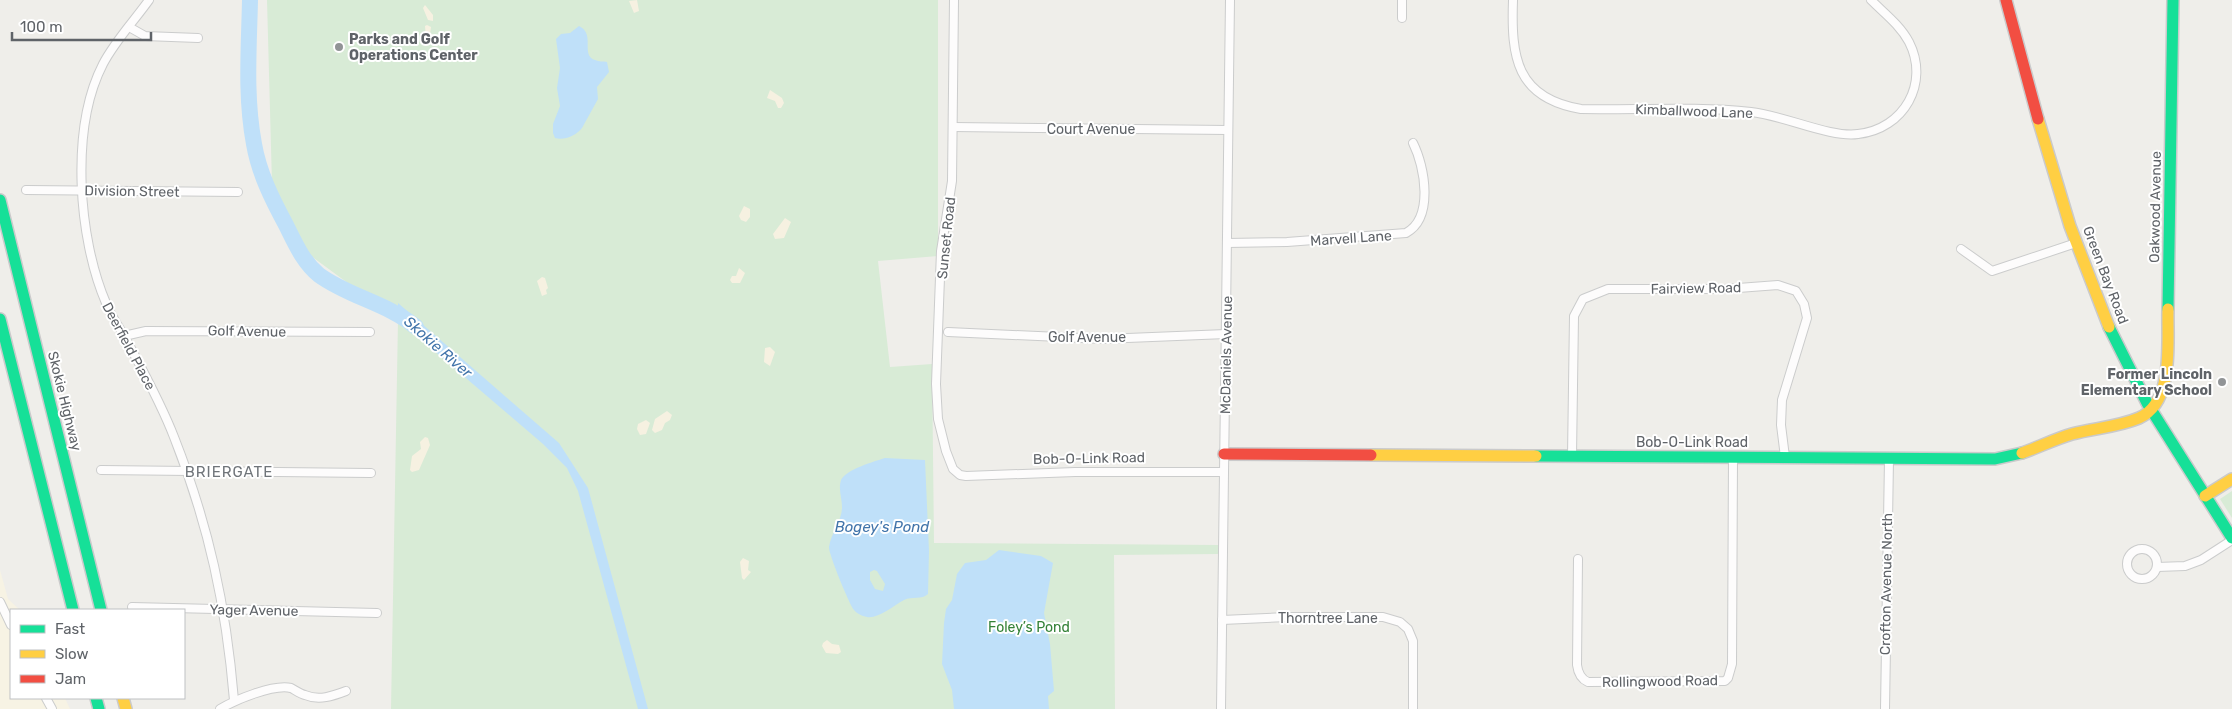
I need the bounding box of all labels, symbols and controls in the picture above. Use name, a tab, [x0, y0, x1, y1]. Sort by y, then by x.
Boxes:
scale bar	[12, 10, 151, 42]
text: 100 m	[20, 18, 62, 36]
place label: Parks and Golf Operations Center	[349, 31, 478, 64]
marker: Parks and Golf Operations Center	[333, 41, 345, 53]
street label: Kimballwood Lane	[1635, 101, 1753, 122]
street label: Court Avenue	[1047, 121, 1135, 138]
street label: Oakwood Avenue	[2146, 151, 2165, 263]
street label: Division Street	[84, 182, 180, 201]
street label: Sunset Road	[934, 196, 959, 280]
street label: Green Bay Road	[2079, 224, 2132, 326]
street label: Marvell Lane	[1310, 227, 1393, 250]
street label: Fairview Road	[1651, 279, 1741, 298]
street label: McDaniels Avenue	[1217, 295, 1236, 414]
street label: Deerfield Place	[98, 299, 159, 393]
water label: Skokie River	[400, 313, 477, 382]
street label: Golf Avenue	[208, 322, 286, 341]
street label: Golf Avenue	[1048, 329, 1126, 346]
street label: Skokie Highway	[44, 350, 85, 453]
place label: Former Lincoln Elementary School	[2081, 366, 2212, 399]
marker: Former Lincoln Elementary School	[2216, 376, 2228, 388]
street label: Bob-O-Link Road	[1636, 434, 1748, 451]
street label: Bob-O-Link Road	[1033, 449, 1145, 468]
district label: BRIERGATE	[185, 463, 273, 481]
street label: Crofton Avenue North	[1877, 513, 1896, 655]
water label: Bogey's Pond	[835, 518, 930, 536]
street label: Yager Avenue	[209, 601, 299, 620]
legend	[10, 609, 185, 699]
street label: Thorntree Lane	[1278, 610, 1378, 627]
park label: Foley’s Pond	[988, 619, 1070, 636]
text: Fast	[55, 620, 85, 638]
text: Slow	[55, 645, 88, 663]
text: Jam	[55, 670, 86, 688]
street label: Rollingwood Road	[1602, 672, 1718, 691]

